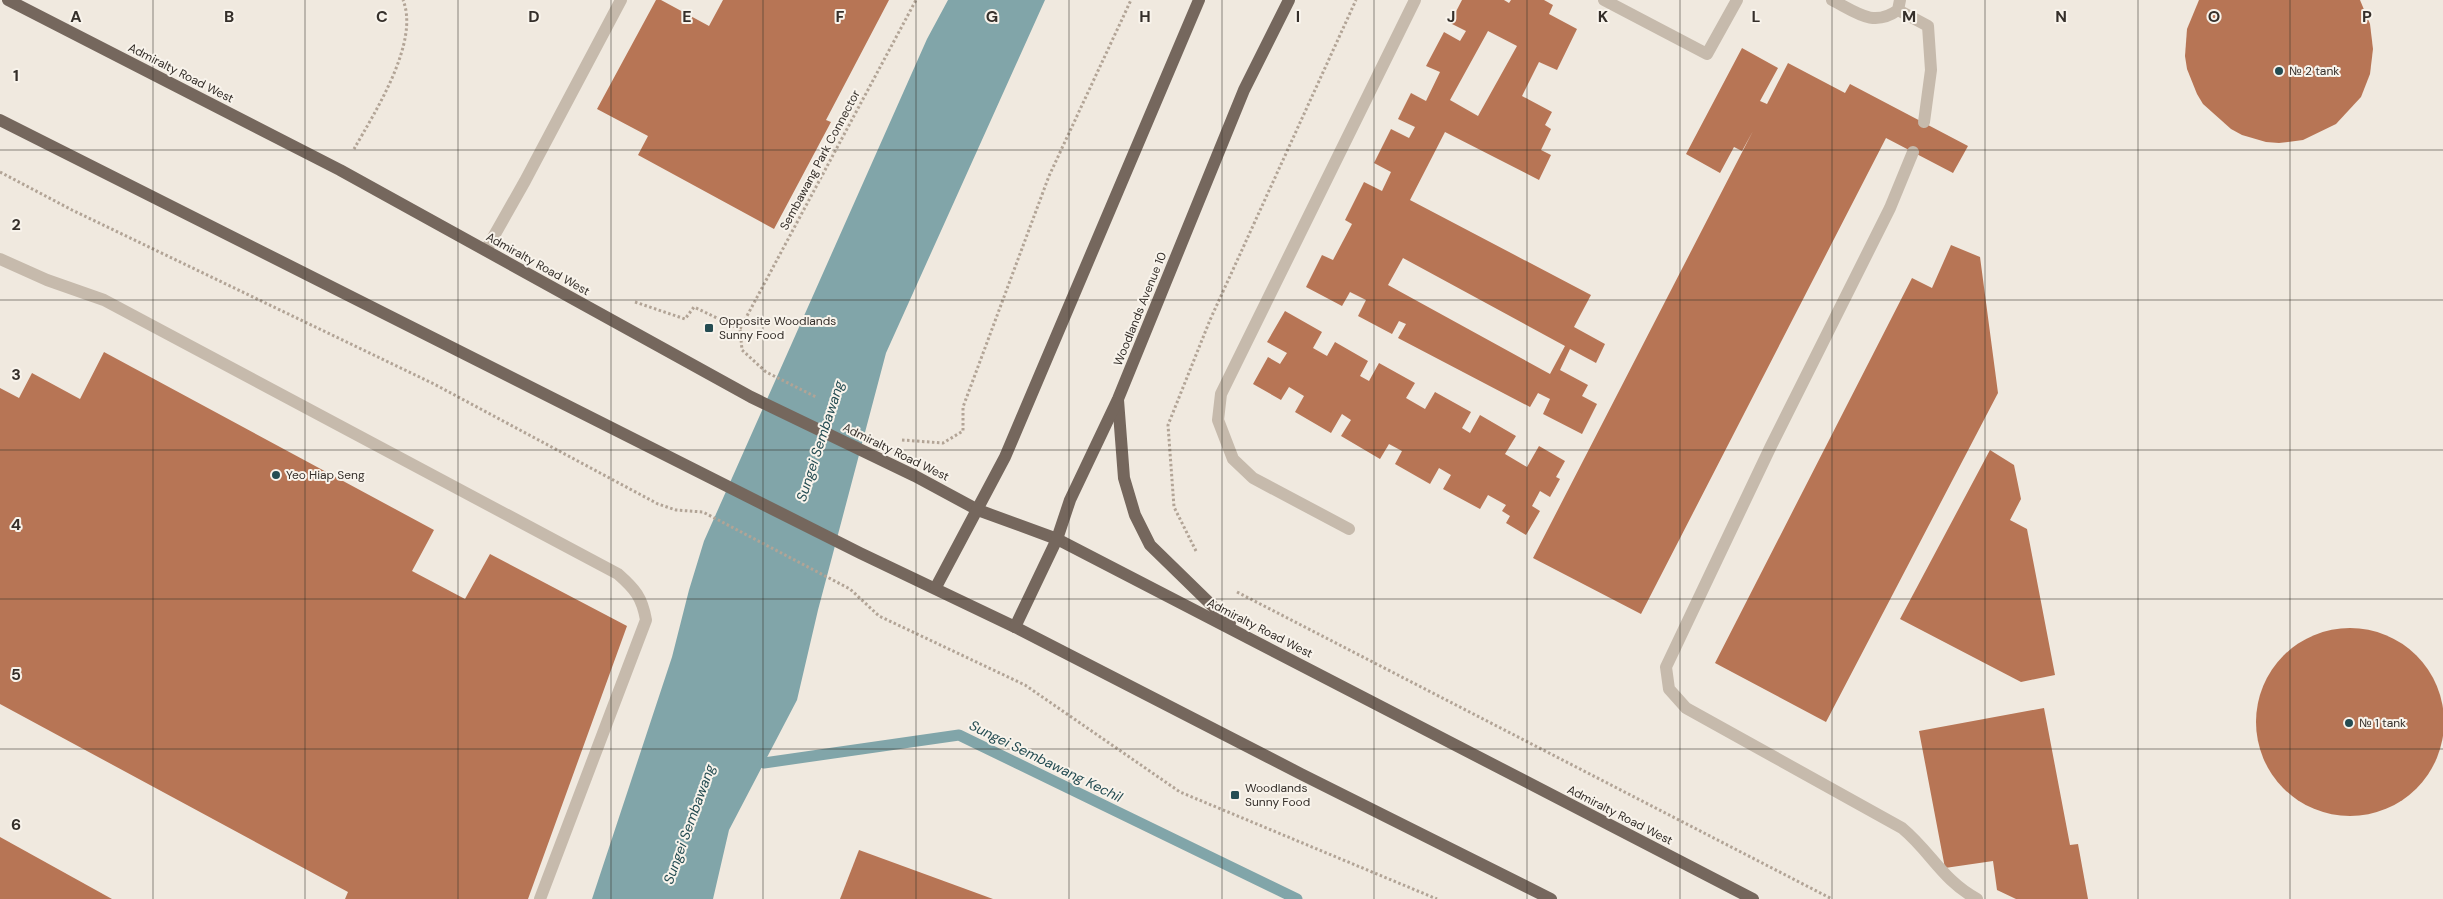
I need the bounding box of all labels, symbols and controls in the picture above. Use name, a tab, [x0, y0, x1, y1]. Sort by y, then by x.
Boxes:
text: A	[70, 6, 82, 27]
text: B	[224, 6, 234, 27]
text: C	[376, 6, 388, 27]
text: D	[528, 6, 540, 27]
text: E	[682, 6, 692, 27]
text: F	[836, 6, 845, 27]
text: G	[986, 6, 998, 27]
text: H	[1139, 6, 1151, 27]
text: I	[1296, 6, 1300, 27]
text: J	[1447, 6, 1455, 27]
text: K	[1598, 6, 1609, 27]
text: L	[1752, 6, 1761, 27]
text: M	[1902, 6, 1916, 27]
text: N	[2055, 6, 2067, 27]
text: O	[2208, 6, 2220, 27]
text: P	[2362, 6, 2372, 27]
street label: Admiralty Road West	[126, 39, 237, 107]
place label: № 2 tank	[2289, 63, 2339, 79]
text: 1	[13, 65, 19, 86]
marker: № 2 tank	[2273, 65, 2285, 77]
street label: Sembawang Park Connector	[776, 87, 864, 233]
text: 2	[11, 214, 21, 235]
street label: Admiralty Road West	[483, 229, 593, 299]
street label: Woodlands Avenue 10	[1110, 250, 1170, 368]
place label: Opposite Woodlands Sunny Food	[719, 313, 836, 343]
marker: Opposite Woodlands Sunny Food	[703, 322, 715, 334]
text: 3	[11, 364, 21, 385]
water label: Sungei Sembawang	[792, 378, 848, 504]
street label: Admiralty Road West	[840, 419, 952, 485]
place label: Yeo Hiap Seng	[286, 467, 365, 483]
marker: Yeo Hiap Seng	[270, 469, 282, 481]
text: 4	[11, 514, 21, 535]
street label: Admiralty Road West	[1205, 594, 1316, 662]
text: 5	[11, 664, 21, 685]
place label: № 1 tank	[2359, 715, 2406, 731]
water label: Sungei Sembawang Kechil	[966, 716, 1126, 806]
marker: № 1 tank	[2343, 717, 2355, 729]
water label: Sungei Sembawang	[659, 761, 719, 886]
place label: Woodlands Sunny Food	[1245, 780, 1310, 810]
street label: Admiralty Road West	[1565, 781, 1676, 849]
marker: Woodlands Sunny Food	[1229, 789, 1241, 801]
text: 6	[11, 814, 21, 835]

